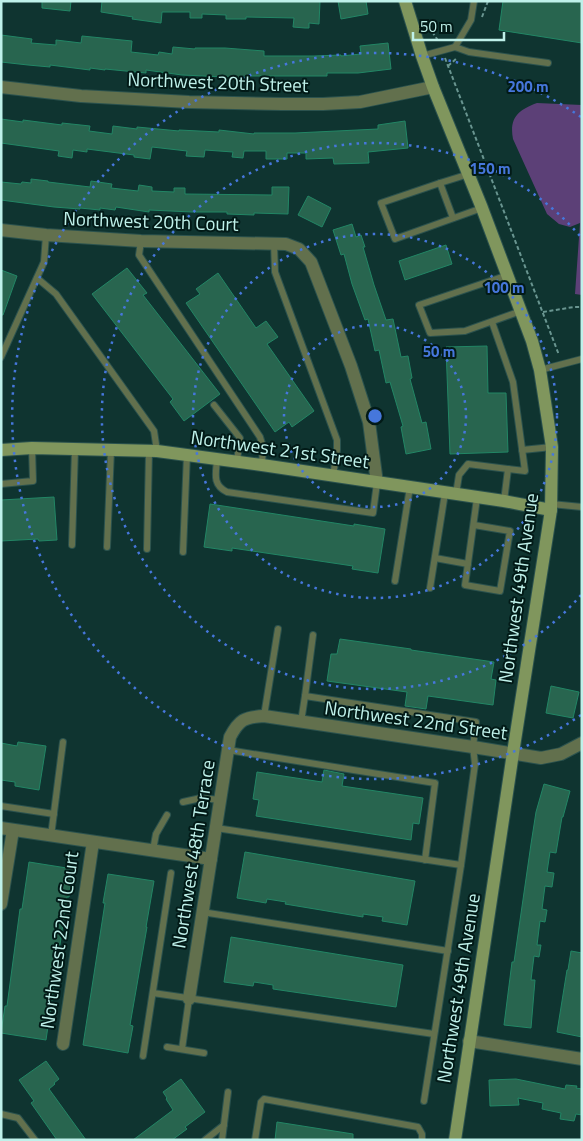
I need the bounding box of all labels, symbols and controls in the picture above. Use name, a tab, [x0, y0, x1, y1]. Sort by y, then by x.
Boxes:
scale bar	[413, 10, 504, 42]
text: 50 m	[420, 15, 453, 38]
street label: Northwest 20th Street	[127, 64, 309, 99]
text: 200 m	[507, 75, 549, 98]
text: 150 m	[469, 157, 511, 180]
street label: Northwest 20th Court	[63, 203, 240, 238]
text: 100 m	[483, 276, 525, 299]
text: 50 m	[423, 340, 455, 363]
centre of rings	[366, 407, 384, 425]
street label: Northwest 21st Street	[189, 422, 371, 475]
street label: Northwest 49th Avenue	[490, 491, 545, 685]
street label: Northwest 22nd Street	[323, 692, 510, 747]
street label: Northwest 48th Terrace	[163, 758, 222, 950]
street label: Northwest 22nd Court	[32, 849, 85, 1031]
street label: Northwest 49th Avenue	[428, 891, 487, 1085]

